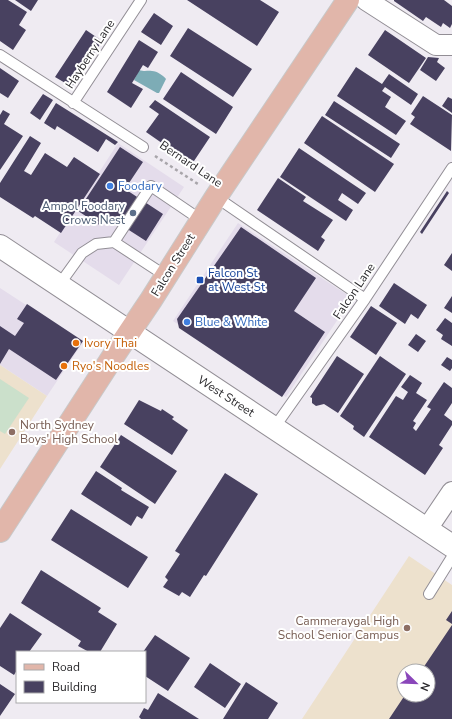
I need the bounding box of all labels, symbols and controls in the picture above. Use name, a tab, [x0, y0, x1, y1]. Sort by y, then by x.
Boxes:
street label: Hayberry Lane	[62, 16, 118, 92]
street label: Bernard Lane	[157, 137, 225, 191]
place label: Foodary	[118, 178, 163, 194]
marker: Foodary	[105, 181, 115, 191]
place label: Ampol Foodary Crows Nest	[42, 198, 126, 228]
marker: Ampol Foodary Crows Nest	[128, 208, 138, 218]
street label: Falcon Street	[147, 230, 199, 299]
street label: Falcon Lane	[329, 260, 379, 322]
place label: Falcon St at West St	[208, 265, 266, 295]
marker: Falcon St at West St	[195, 275, 205, 285]
place label: Blue & White	[195, 314, 268, 330]
marker: Blue & White	[182, 317, 192, 327]
place label: Ivory Thai	[84, 335, 137, 351]
marker: Ivory Thai	[71, 338, 81, 348]
place label: Ryo's Noodles	[72, 358, 149, 374]
marker: Ryo's Noodles	[59, 361, 69, 371]
street label: West Street	[195, 372, 258, 421]
place label: North Sydney Boys' High School	[20, 417, 118, 447]
marker: North Sydney Boys' High School	[7, 427, 17, 437]
place label: Cammeraygal High School Senior Campus	[278, 613, 399, 643]
marker: Cammeraygal High School Senior Campus	[402, 623, 412, 633]
legend	[16, 651, 146, 703]
text: Road	[52, 659, 80, 675]
north arrow	[396, 663, 436, 703]
text: Building	[52, 679, 97, 695]
text: N	[416, 680, 433, 693]

